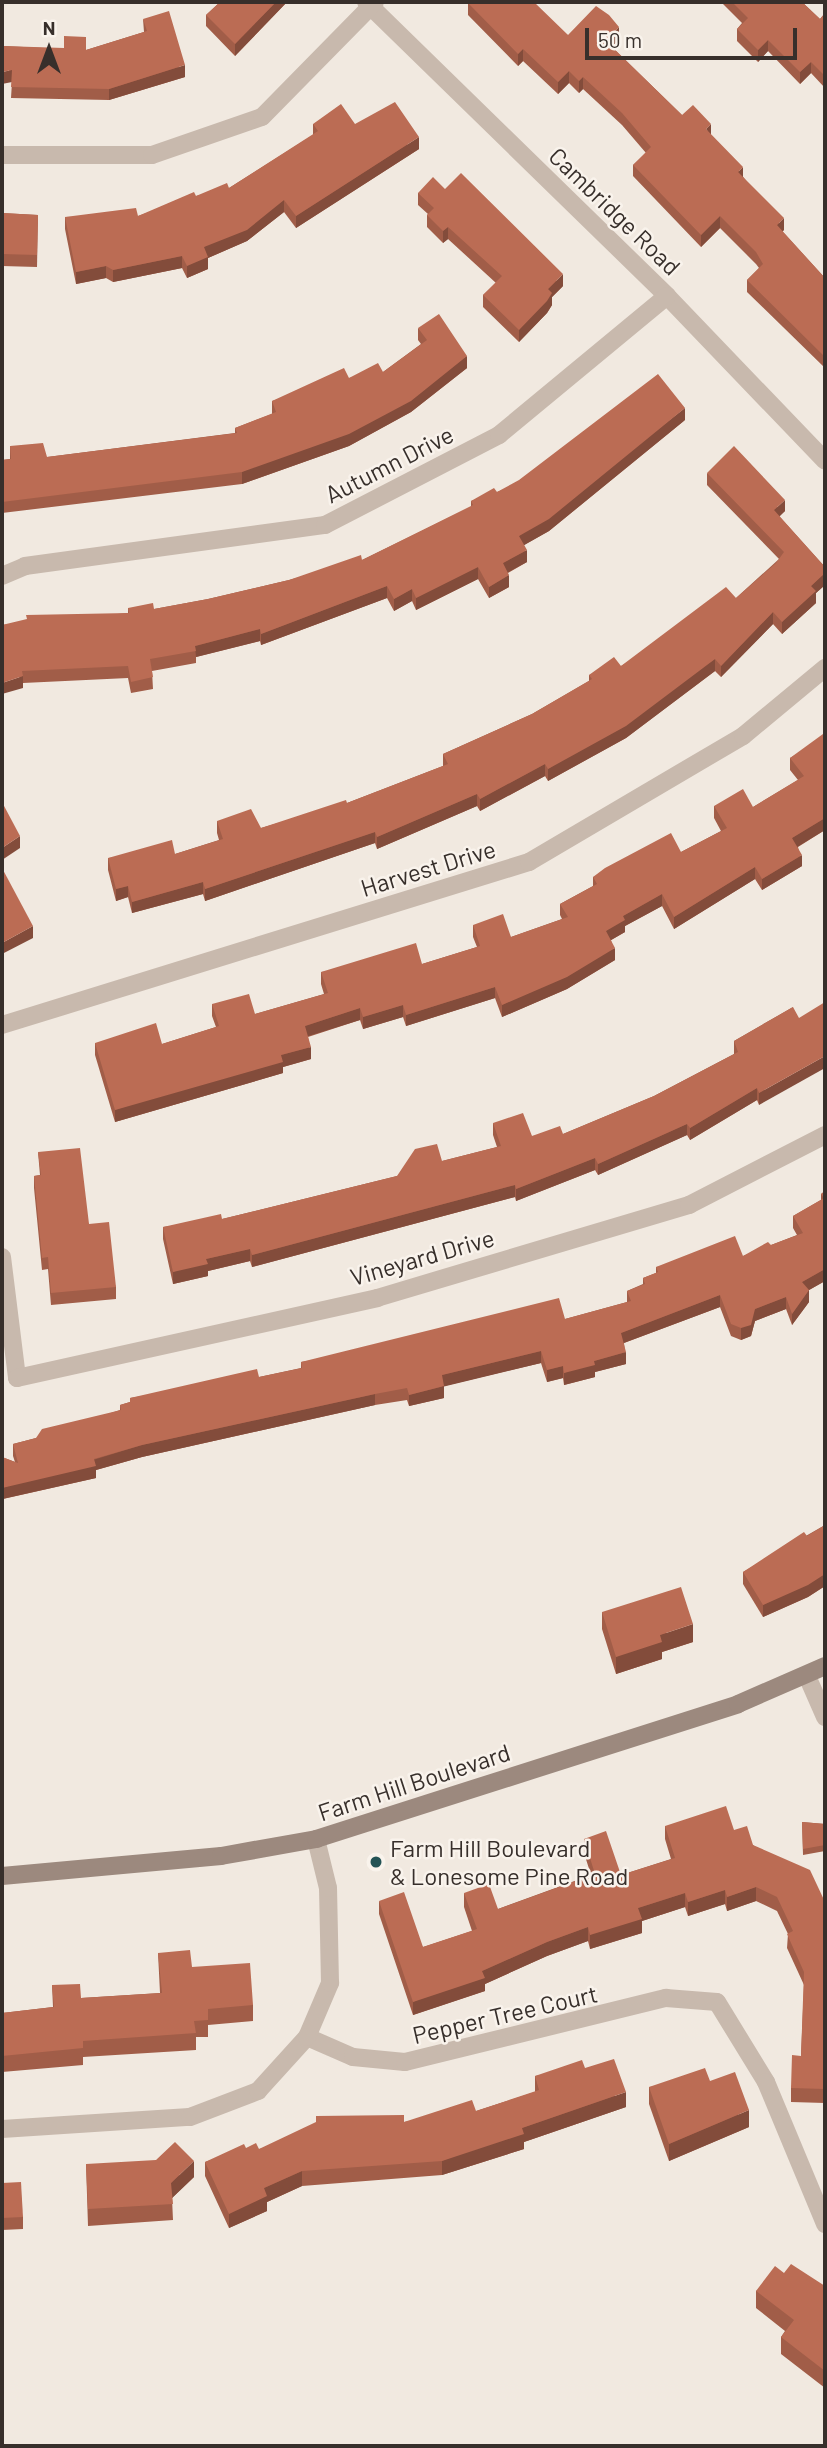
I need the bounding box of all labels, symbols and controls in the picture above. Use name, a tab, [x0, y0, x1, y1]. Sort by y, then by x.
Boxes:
north arrow	[14, 14, 84, 84]
scale bar	[589, 14, 801, 58]
text: N	[43, 16, 55, 39]
text: 50 m	[598, 27, 642, 52]
street label: Cambridge Road	[543, 141, 687, 281]
street label: Autumn Drive	[320, 419, 458, 509]
street label: Harvest Drive	[357, 834, 499, 902]
street label: Vineyard Drive	[347, 1223, 497, 1291]
street label: Farm Hill Boulevard	[314, 1737, 514, 1827]
place label: Farm Hill Boulevard & Lonesome Pine Road	[390, 1834, 628, 1890]
marker: Farm Hill Boulevard & Lonesome Pine Road	[368, 1854, 384, 1870]
street label: Pepper Tree Court	[410, 1979, 600, 2049]

